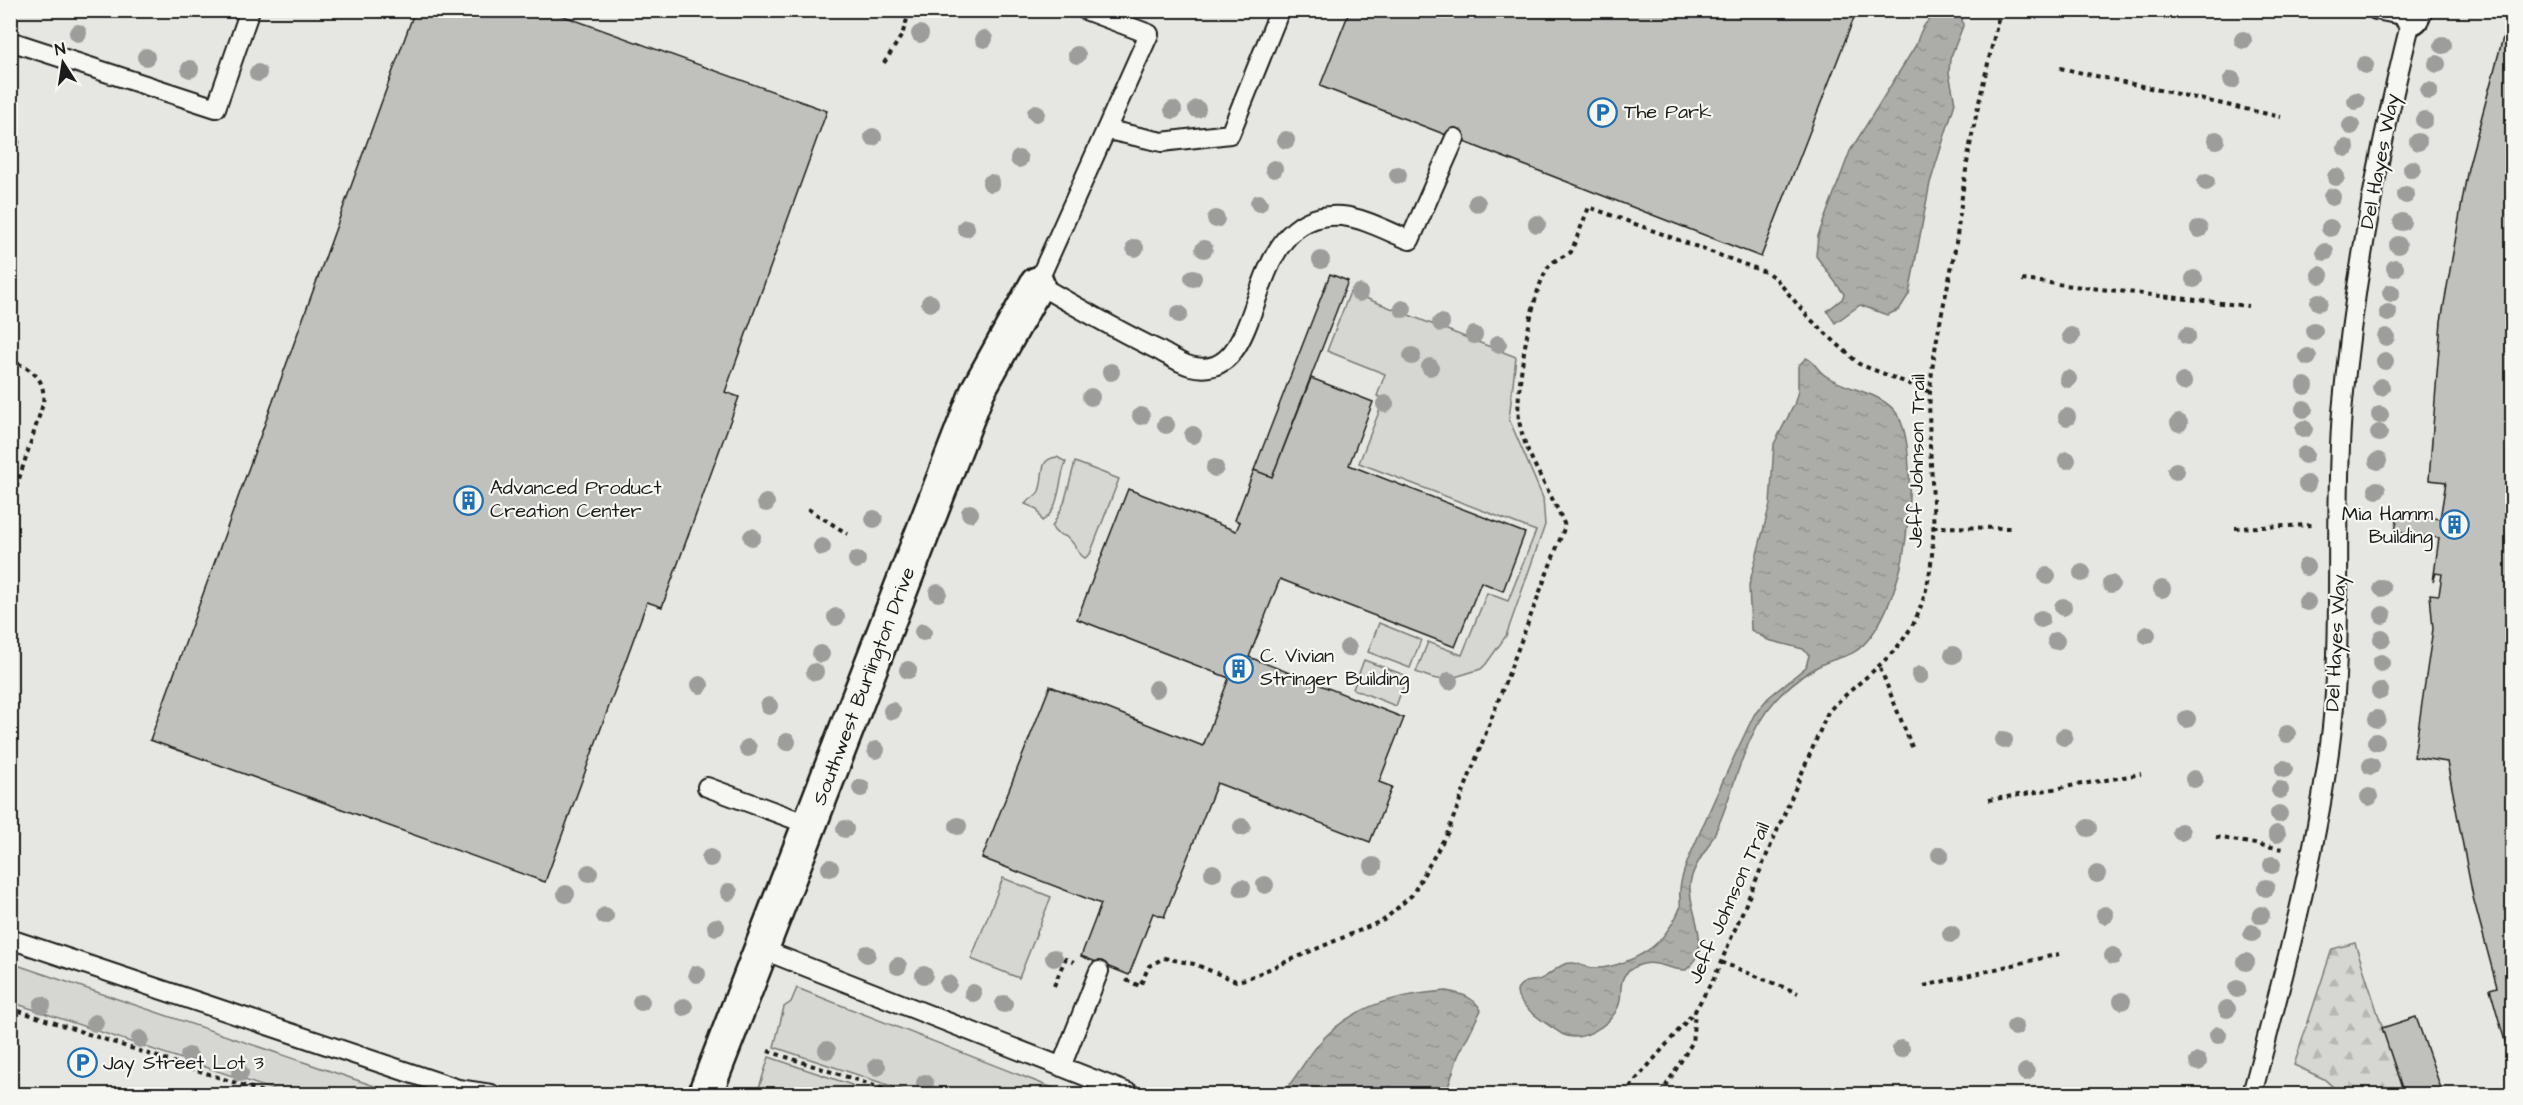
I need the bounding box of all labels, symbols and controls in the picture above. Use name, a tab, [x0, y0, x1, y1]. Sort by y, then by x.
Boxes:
north arrow	[33, 33, 93, 93]
text: N	[53, 38, 67, 61]
street label: Del Hayes Way	[2353, 91, 2408, 231]
parking icon: The Park	[1587, 96, 1619, 128]
place label: The Park	[1624, 98, 1711, 126]
street label: Jeff Johnson Trail	[1901, 374, 1933, 548]
place label: Advanced Product Creation Center	[490, 474, 662, 525]
building icon: Advanced Product Creation Center	[453, 484, 485, 516]
place label: Mia Hamm Building	[2342, 500, 2433, 552]
building icon: Mia Hamm Building	[2438, 509, 2470, 541]
street label: Southwest Burlington Drive	[806, 563, 923, 809]
street label: Del Hayes Way	[2318, 574, 2355, 712]
place label: C. Vivian Stringer Building	[1260, 642, 1409, 694]
building icon: C. Vivian Stringer Building	[1223, 652, 1255, 684]
street label: Jeff Johnson Trail	[1681, 818, 1777, 988]
parking icon: Jay Street Lot 3	[66, 1047, 98, 1079]
place label: Jay Street Lot 3	[103, 1049, 264, 1078]

